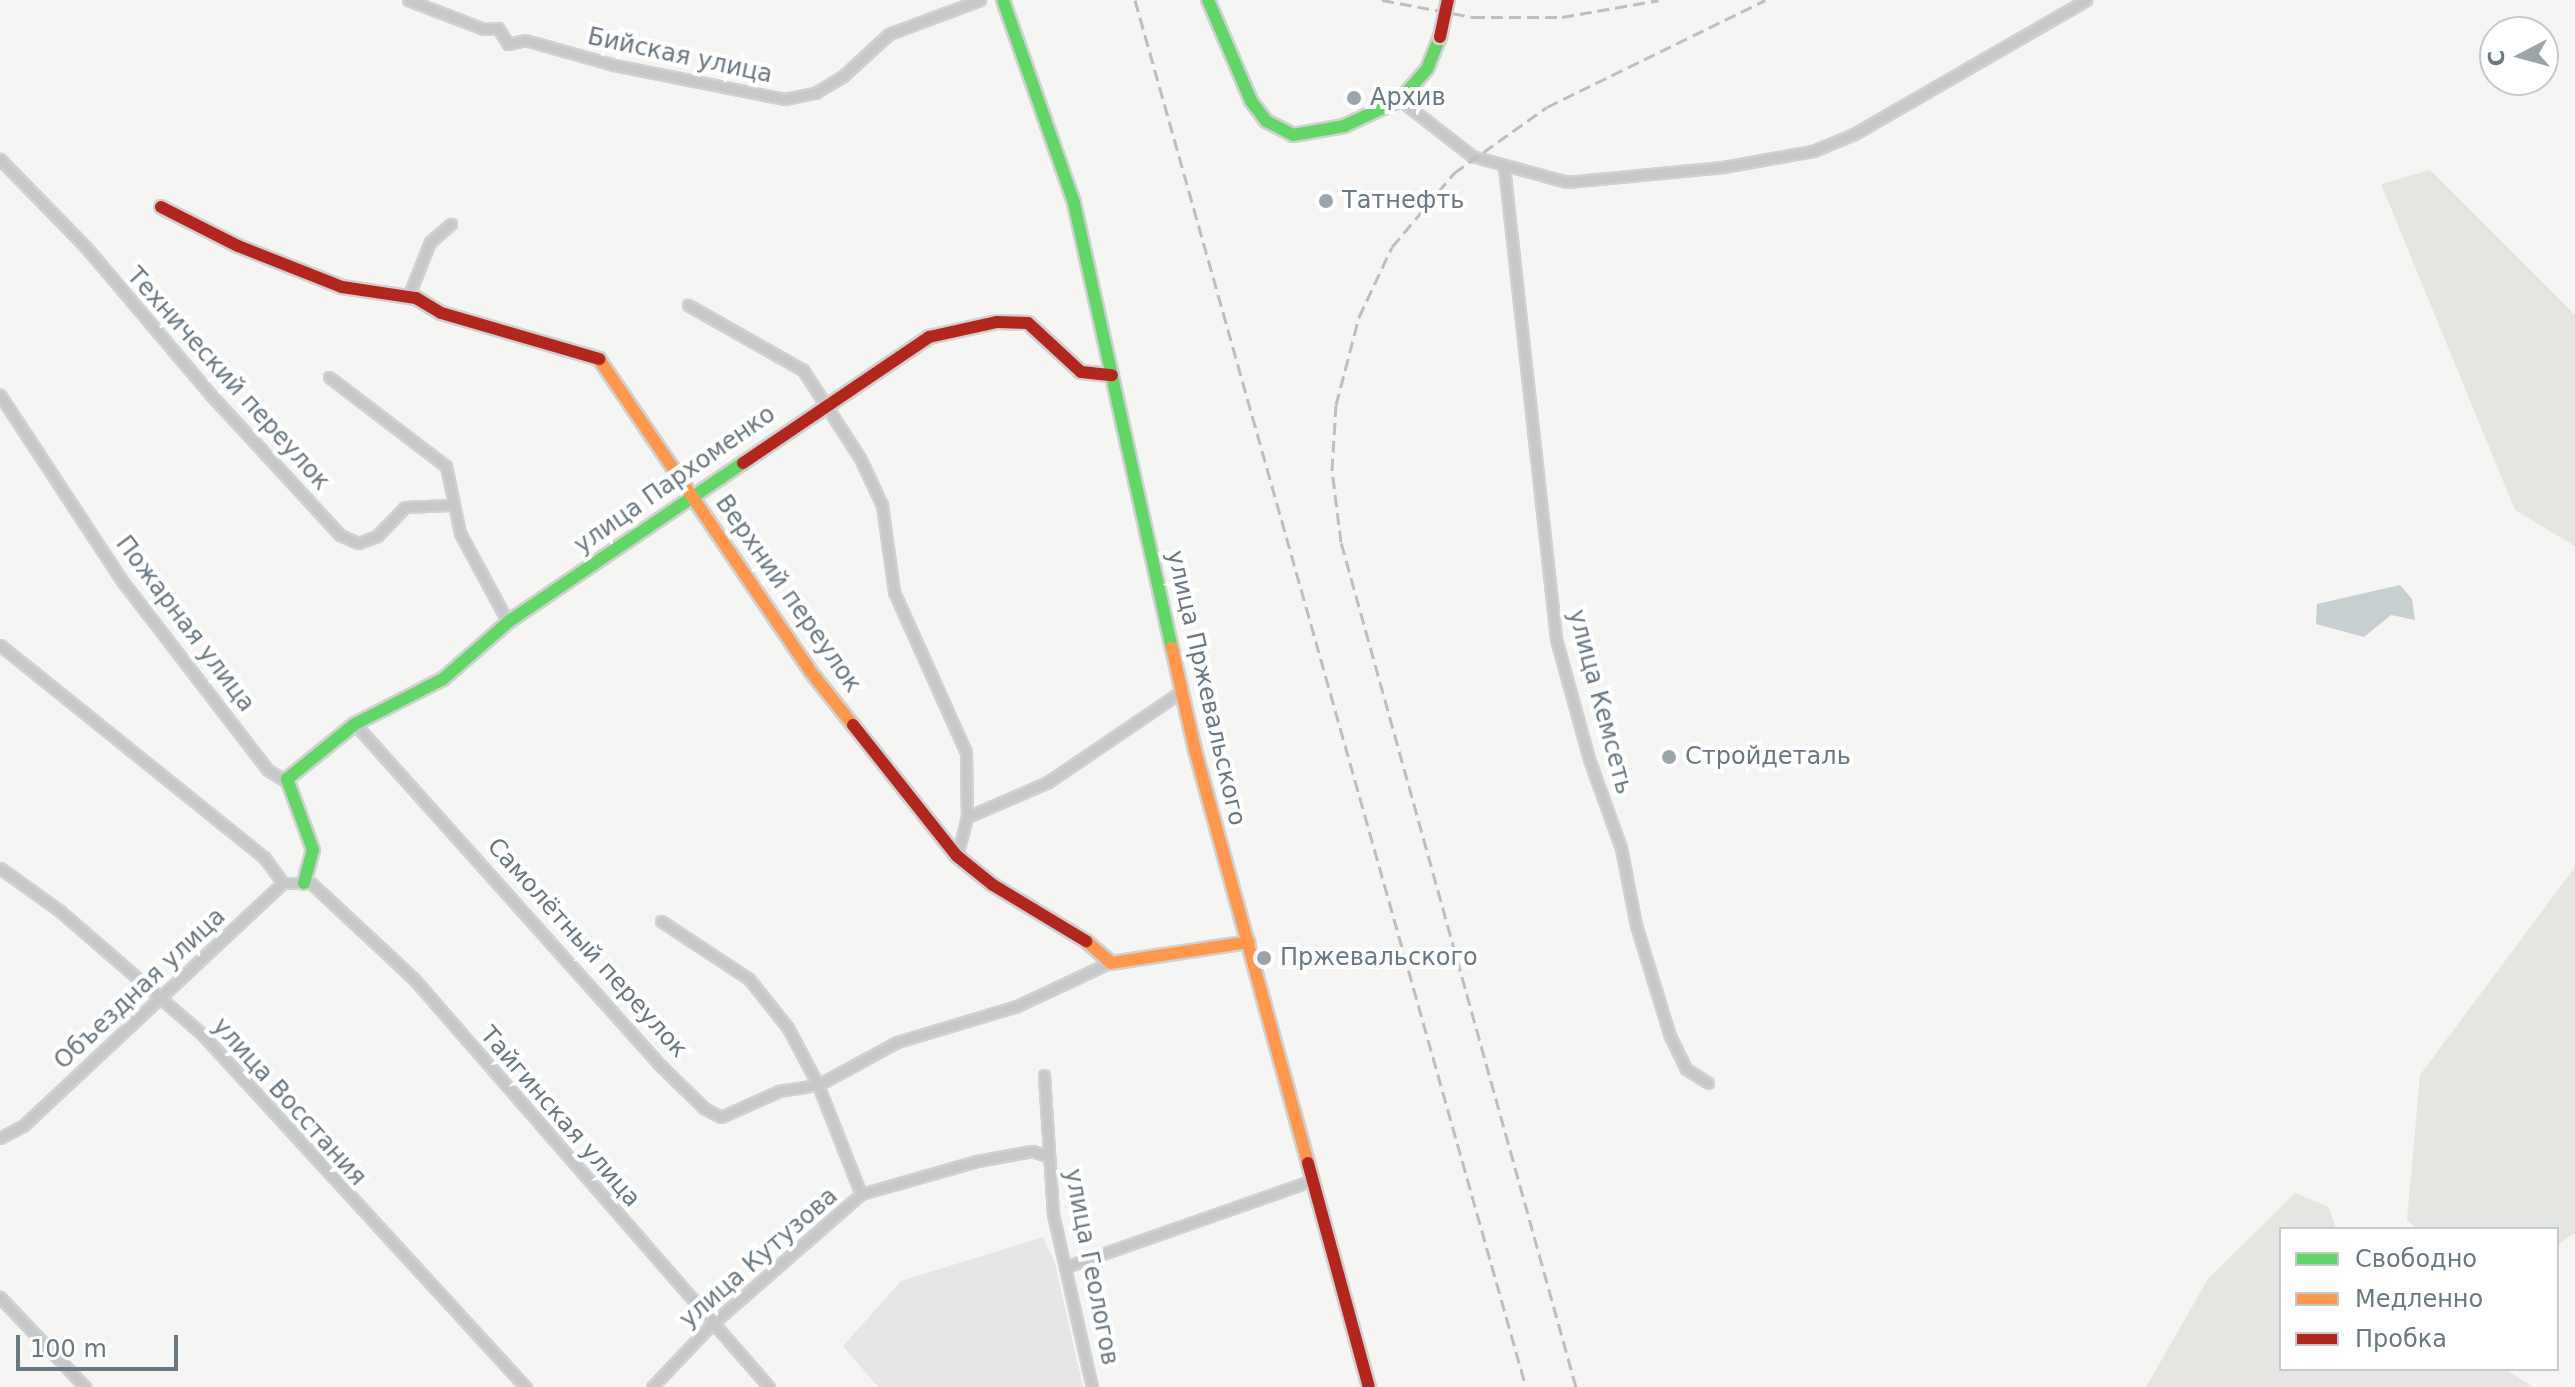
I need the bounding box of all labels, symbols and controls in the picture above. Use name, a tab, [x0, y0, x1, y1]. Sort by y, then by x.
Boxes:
north arrow	[2479, 16, 2559, 96]
street label: Бийская улица	[585, 22, 775, 90]
text: С	[2483, 49, 2510, 68]
place label: Архив	[1370, 84, 1446, 112]
marker: Архив	[1345, 89, 1363, 107]
place label: Татнефть	[1342, 187, 1464, 215]
marker: Татнефть	[1317, 192, 1335, 210]
street label: Технический переулок	[120, 262, 336, 496]
street label: улица Пархоменко	[569, 400, 781, 560]
street label: Верхний переулок	[709, 490, 867, 698]
street label: Пожарная улица	[109, 530, 261, 718]
street label: улица Пржевальского	[1160, 548, 1252, 828]
street label: улица Кемсеть	[1562, 607, 1638, 797]
place label: Стройдеталь	[1685, 743, 1851, 771]
marker: Стройдеталь	[1660, 748, 1678, 766]
street label: Самолётный переулок	[481, 832, 693, 1064]
street label: Объездная улица	[48, 902, 232, 1076]
place label: Пржевальского	[1280, 944, 1478, 972]
marker: Пржевальского	[1255, 949, 1273, 967]
street label: улица Восстания	[206, 1012, 372, 1192]
street label: Тайгинская улица	[474, 1021, 646, 1213]
street label: улица Геологов	[1058, 1166, 1124, 1368]
street label: улица Кутузова	[674, 1182, 844, 1334]
legend	[2279, 1227, 2559, 1371]
text: Свободно	[2355, 1245, 2477, 1273]
text: Медленно	[2355, 1285, 2483, 1313]
scale bar	[20, 1319, 182, 1369]
text: Пробка	[2355, 1325, 2447, 1353]
text: 100 m	[30, 1335, 107, 1363]

